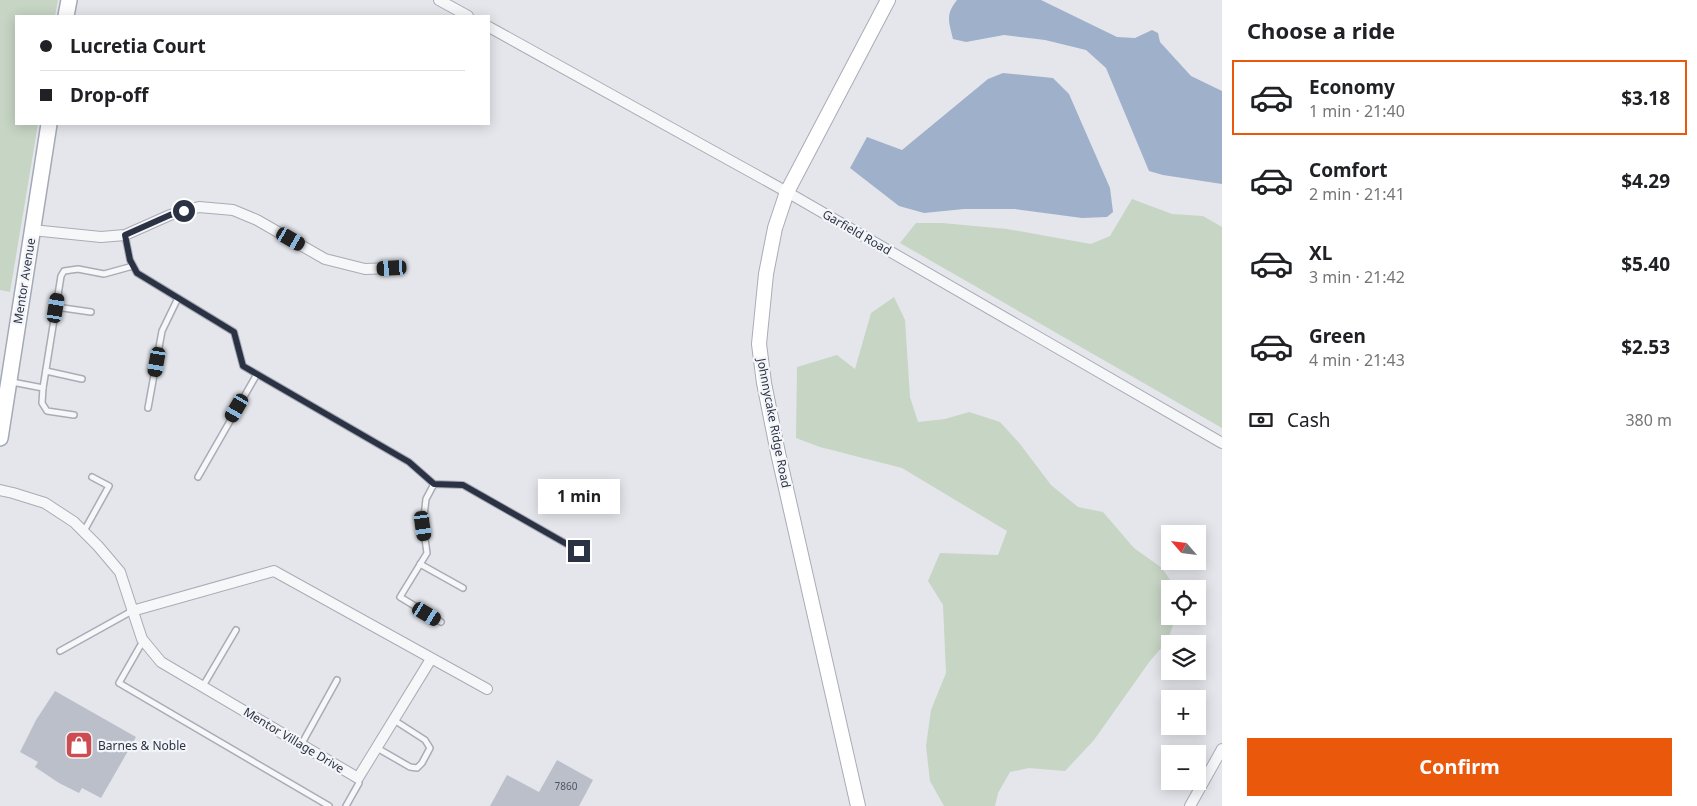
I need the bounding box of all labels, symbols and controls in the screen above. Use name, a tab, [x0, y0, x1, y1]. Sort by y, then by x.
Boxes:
text: Choose a ride	[1247, 15, 1395, 45]
text: Lucretia Court	[70, 33, 206, 59]
text: Economy	[1309, 74, 1395, 100]
icon: car	[1249, 75, 1294, 120]
text: Drop-off	[70, 82, 149, 108]
text: $3.18	[1621, 85, 1670, 111]
text: 1 min · 21:40	[1309, 100, 1405, 122]
text: Comfort	[1309, 157, 1388, 183]
icon: car	[1249, 158, 1294, 203]
text: $4.29	[1621, 168, 1670, 194]
text: 2 min · 21:41	[1309, 183, 1405, 205]
route start	[173, 200, 195, 222]
street label: Garfield Road	[819, 205, 895, 259]
car	[274, 225, 307, 253]
street label: Mentor Avenue	[9, 237, 39, 325]
text: XL	[1309, 240, 1332, 266]
icon: car	[1249, 241, 1294, 286]
text: $5.40	[1621, 251, 1670, 277]
car	[376, 260, 407, 276]
text: 3 min · 21:42	[1309, 266, 1405, 288]
car	[46, 292, 65, 324]
text: Green	[1309, 323, 1366, 349]
icon: car	[1249, 324, 1294, 369]
text: $2.53	[1621, 334, 1670, 360]
car	[147, 346, 166, 378]
text: 4 min · 21:43	[1309, 349, 1405, 371]
street label: Johnnycake Ridge Road	[753, 356, 795, 489]
car	[223, 391, 250, 425]
icon: cash	[1247, 406, 1275, 434]
text: Cash	[1287, 407, 1331, 433]
text: 380 m	[1625, 409, 1672, 431]
callout: 1 min	[538, 478, 620, 514]
text: 1 min	[557, 485, 601, 507]
car	[413, 510, 432, 542]
north arrow	[1161, 525, 1206, 570]
map controls	[1161, 525, 1206, 790]
route end	[568, 540, 590, 562]
button: locate	[1161, 580, 1206, 625]
car	[410, 600, 443, 628]
button: layers	[1161, 635, 1206, 680]
button: +	[1161, 690, 1206, 735]
street label: Mentor Village Drive	[240, 703, 348, 777]
shop icon: Barnes & Noble	[64, 730, 94, 760]
place label: Barnes & Noble	[98, 737, 186, 754]
button: Confirm	[1247, 738, 1672, 796]
button: −	[1161, 745, 1206, 790]
house number: 7860	[555, 779, 578, 793]

